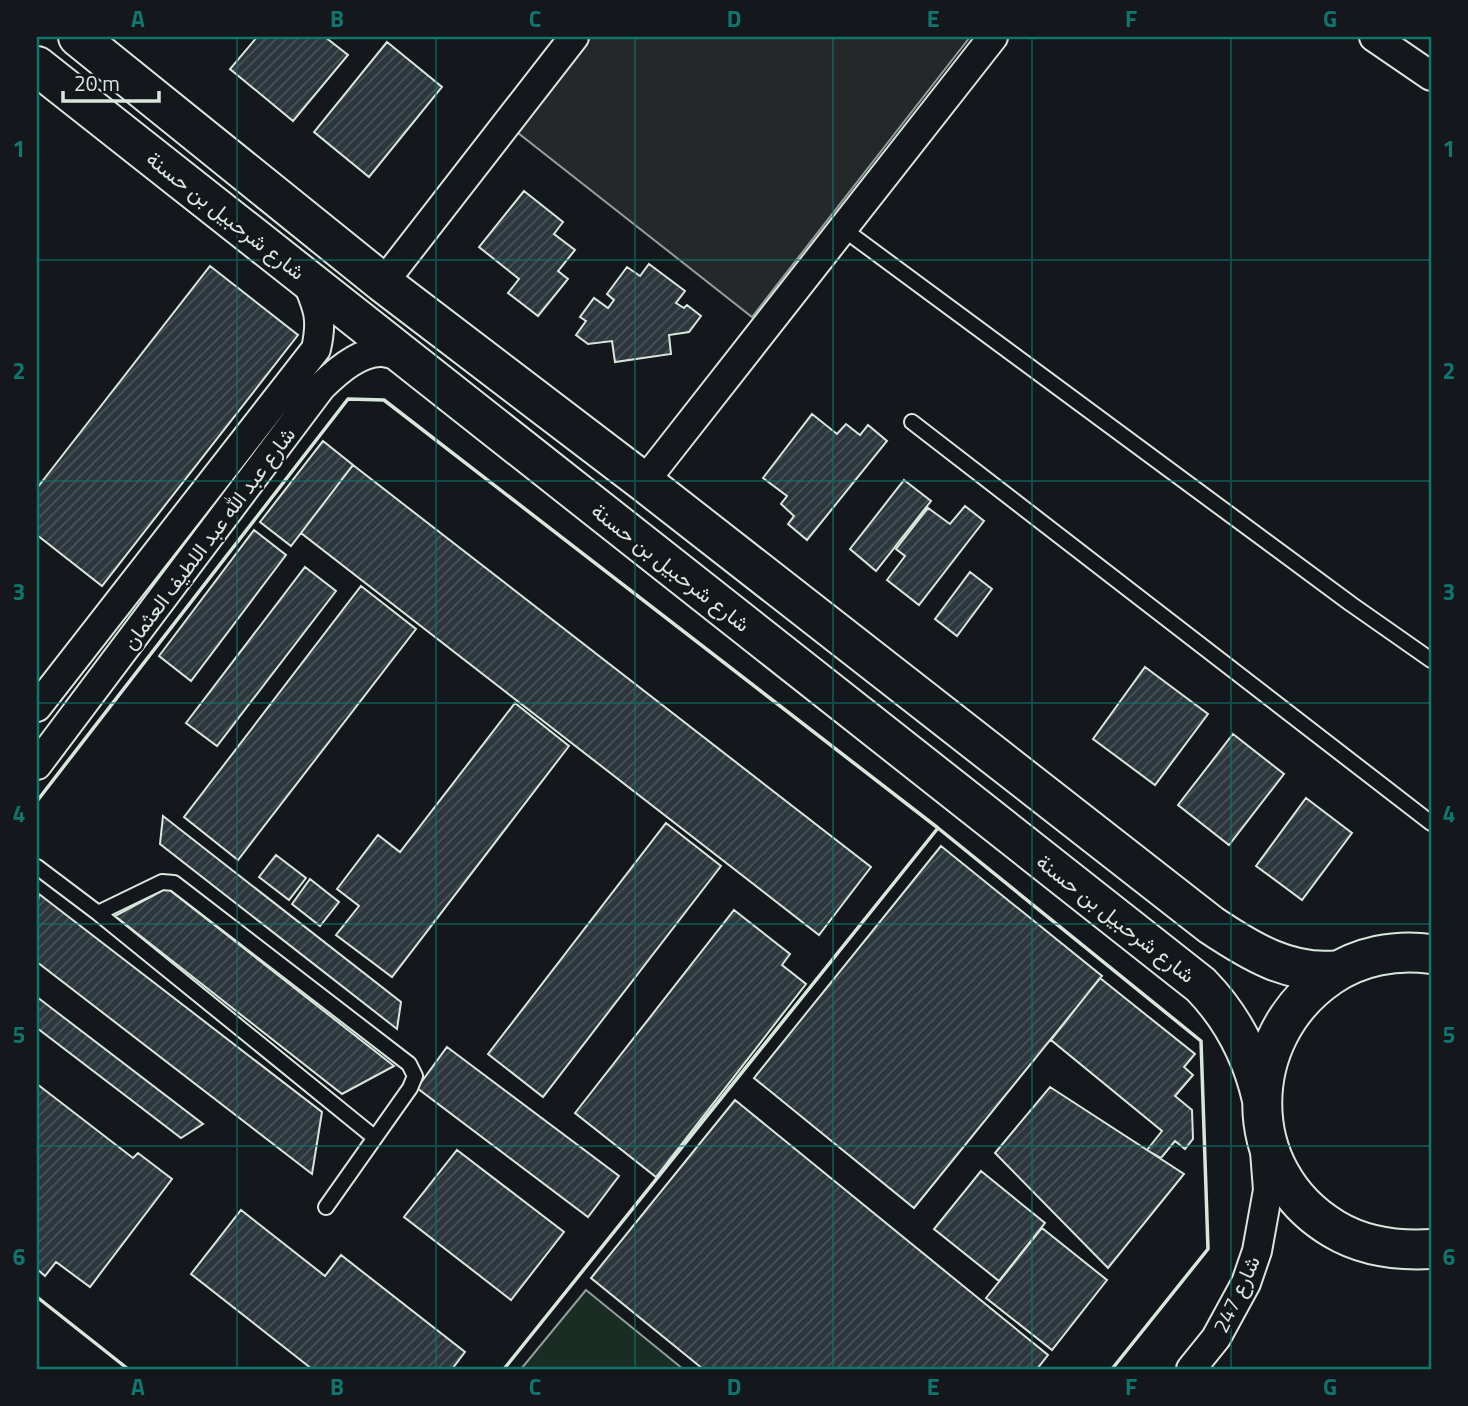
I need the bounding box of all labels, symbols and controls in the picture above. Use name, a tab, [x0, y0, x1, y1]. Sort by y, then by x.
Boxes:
text: A	[131, 1, 145, 36]
text: B	[330, 1, 344, 36]
text: C	[529, 1, 541, 36]
text: D	[727, 1, 741, 36]
text: E	[927, 1, 939, 36]
text: F	[1125, 1, 1137, 36]
text: G	[1323, 1, 1337, 36]
scale bar	[63, 60, 159, 104]
text: 20 m	[74, 67, 120, 99]
text: 1	[13, 131, 25, 166]
text: 1	[1443, 131, 1455, 166]
street label: شارع شرحبيل بن حسنة	[140, 143, 312, 287]
text: 2	[13, 353, 25, 388]
text: 2	[1443, 353, 1455, 388]
street label: شارع عبد الله عبد اللطيف العثمان	[113, 420, 303, 656]
street label: شارع شرحبيل بن حسنة	[585, 495, 757, 639]
text: 3	[13, 574, 25, 609]
text: 3	[1443, 574, 1455, 609]
text: 4	[13, 796, 25, 831]
text: 4	[1443, 796, 1455, 831]
street label: شارع شرحبيل بن حسنة	[1030, 846, 1202, 990]
text: 5	[13, 1017, 25, 1052]
text: 5	[1443, 1017, 1455, 1052]
text: 6	[13, 1239, 26, 1274]
text: 6	[1443, 1239, 1456, 1274]
street label: شارع 247	[1204, 1250, 1268, 1338]
text: A	[131, 1369, 145, 1404]
text: B	[330, 1369, 344, 1404]
text: C	[529, 1369, 541, 1404]
text: D	[727, 1369, 741, 1404]
text: E	[927, 1369, 939, 1404]
text: F	[1125, 1369, 1137, 1404]
text: G	[1323, 1369, 1337, 1404]

